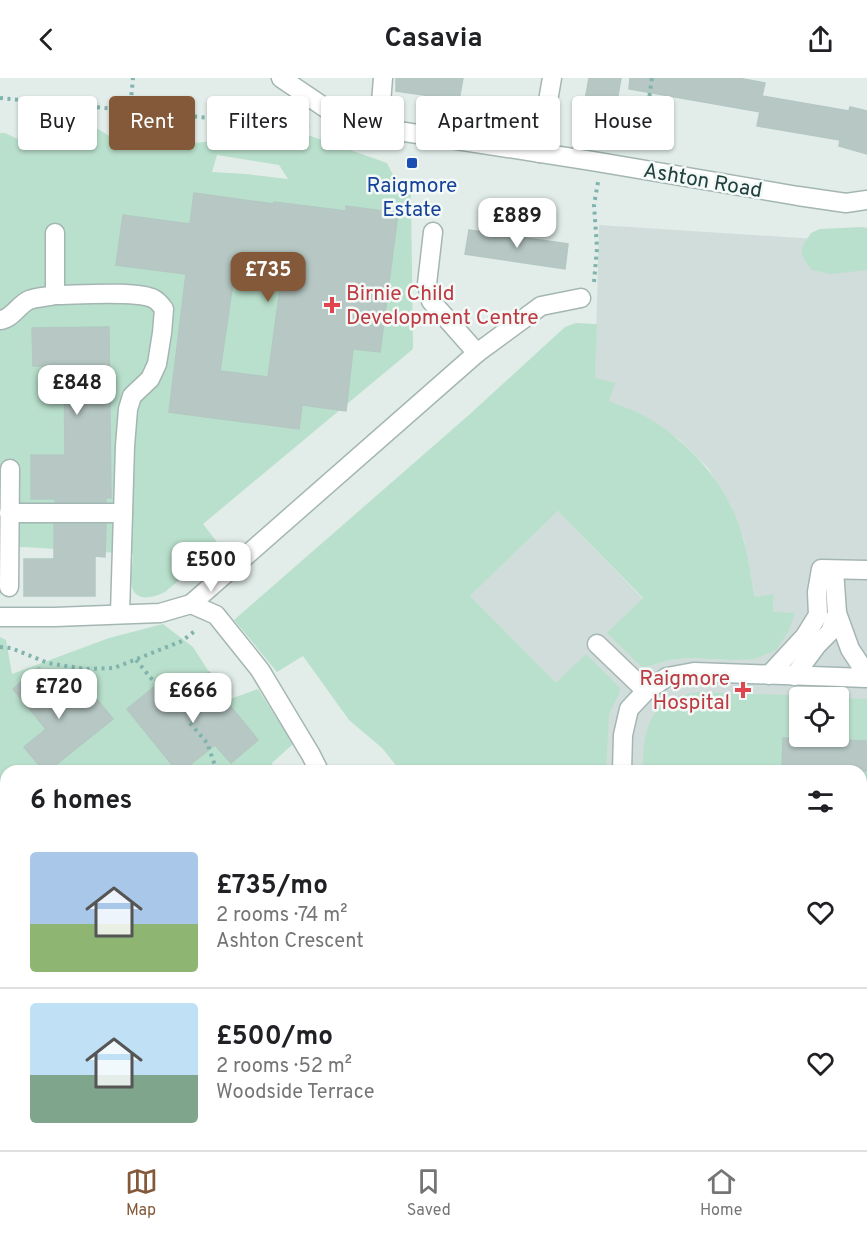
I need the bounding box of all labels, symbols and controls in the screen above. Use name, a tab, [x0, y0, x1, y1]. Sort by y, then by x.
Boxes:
text: Casavia	[385, 22, 482, 56]
icon: back	[30, 23, 63, 56]
icon: share	[804, 23, 837, 56]
chip: Buy	[18, 96, 97, 150]
chip: Rent	[109, 96, 195, 150]
chip: Filters	[207, 96, 309, 150]
chip: New	[321, 96, 404, 150]
chip: Apartment	[416, 96, 560, 150]
chip: House	[572, 96, 674, 150]
marker: Raigmore Estate	[405, 156, 419, 170]
street label: Ashton Road	[641, 158, 764, 205]
place label: Raigmore Estate	[367, 173, 457, 224]
pin: £889	[481, 198, 553, 249]
text: £889	[492, 204, 542, 230]
pin: £735	[232, 252, 304, 303]
text: £735	[245, 258, 291, 284]
place label: Birnie Child Development Centre	[346, 281, 539, 332]
marker: Birnie Child Development Centre	[323, 296, 341, 314]
pin: £848	[41, 365, 113, 416]
text: £848	[52, 371, 102, 397]
pin: £500	[175, 542, 247, 593]
text: £500	[186, 548, 236, 574]
place label: Raigmore Hospital	[639, 666, 730, 717]
pin: £720	[23, 669, 95, 720]
pin: £666	[157, 673, 229, 724]
text: £720	[35, 675, 83, 701]
text: £666	[169, 679, 217, 705]
marker: Raigmore Hospital	[734, 681, 752, 699]
map controls	[789, 687, 849, 747]
button: locate	[789, 687, 849, 747]
text: 6 homes	[30, 785, 132, 818]
icon: filters	[804, 785, 837, 818]
text: £735/mo	[216, 870, 328, 903]
icon: home	[78, 876, 150, 948]
icon: heart	[804, 896, 837, 929]
text: 2 rooms · 74 m²	[216, 903, 347, 929]
text: Ashton Crescent	[216, 929, 364, 955]
text: £500/mo	[216, 1021, 333, 1054]
icon: home	[78, 1027, 150, 1099]
icon: heart	[804, 1047, 837, 1080]
text: 2 rooms · 52 m²	[216, 1054, 352, 1080]
text: Woodside Terrace	[216, 1080, 375, 1106]
tab: Map	[125, 1165, 158, 1221]
tab: Saved	[407, 1165, 451, 1221]
tab: Home	[700, 1165, 742, 1221]

